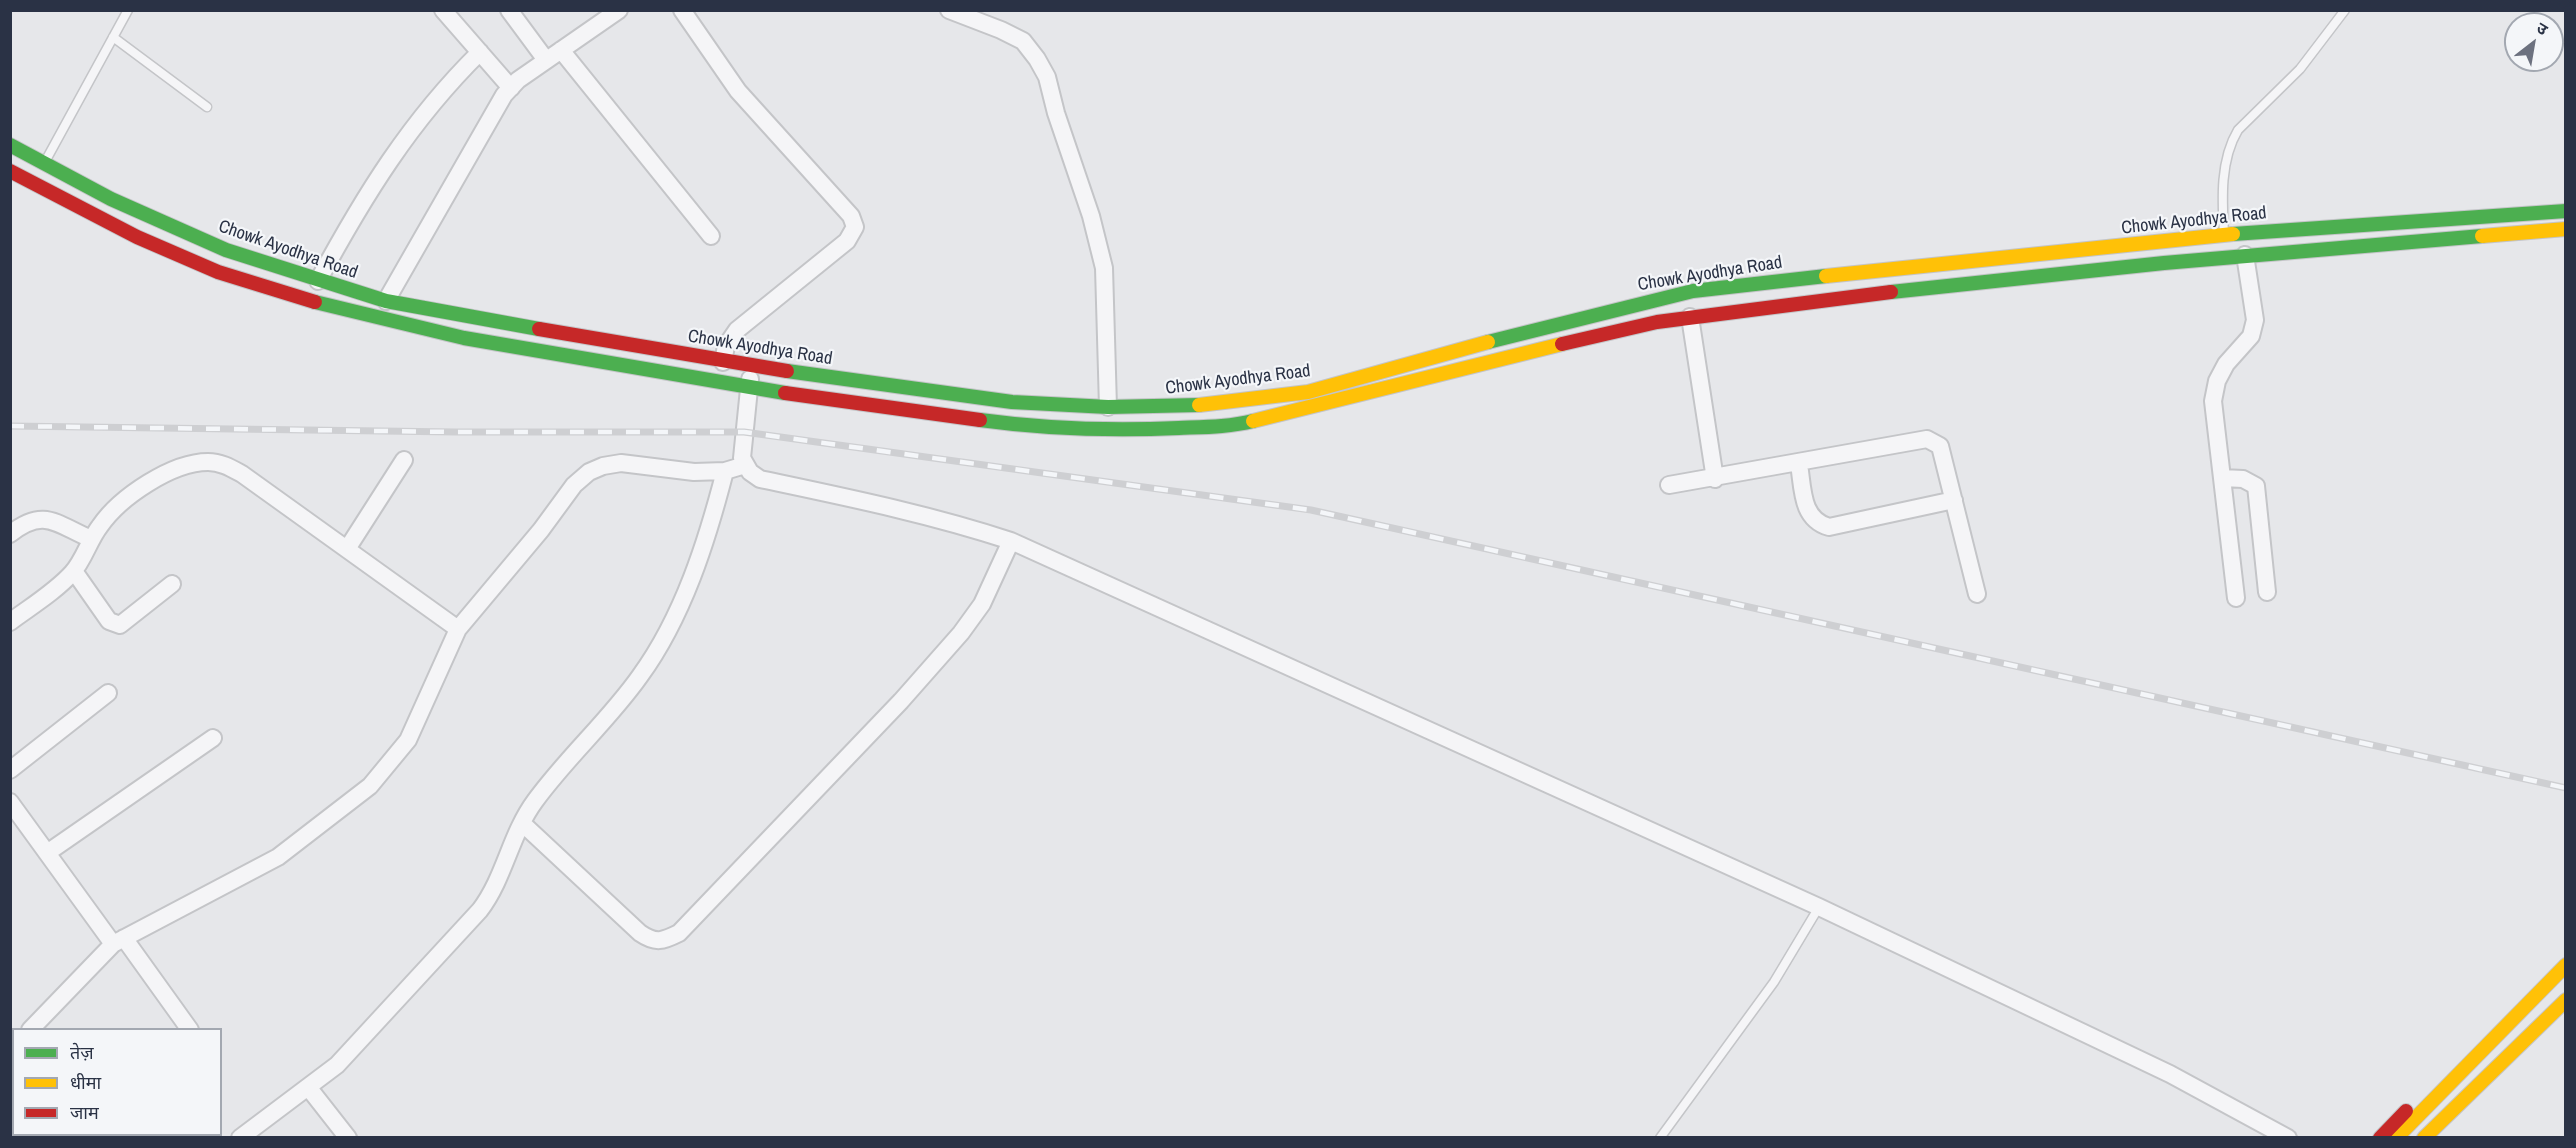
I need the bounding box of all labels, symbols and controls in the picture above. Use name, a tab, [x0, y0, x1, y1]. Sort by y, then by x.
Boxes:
north arrow	[2504, 12, 2564, 72]
text: उ	[2533, 16, 2552, 40]
street label: Chowk Ayodhya Road	[2120, 203, 2268, 239]
street label: Chowk Ayodhya Road	[216, 216, 360, 284]
street label: Chowk Ayodhya Road	[1636, 252, 1784, 296]
street label: Chowk Ayodhya Road	[686, 326, 834, 370]
street label: Chowk Ayodhya Road	[1164, 360, 1312, 400]
legend	[12, 1028, 222, 1136]
text: तेज़	[70, 1040, 94, 1065]
text: धीमा	[70, 1070, 101, 1095]
text: जाम	[70, 1100, 99, 1125]

